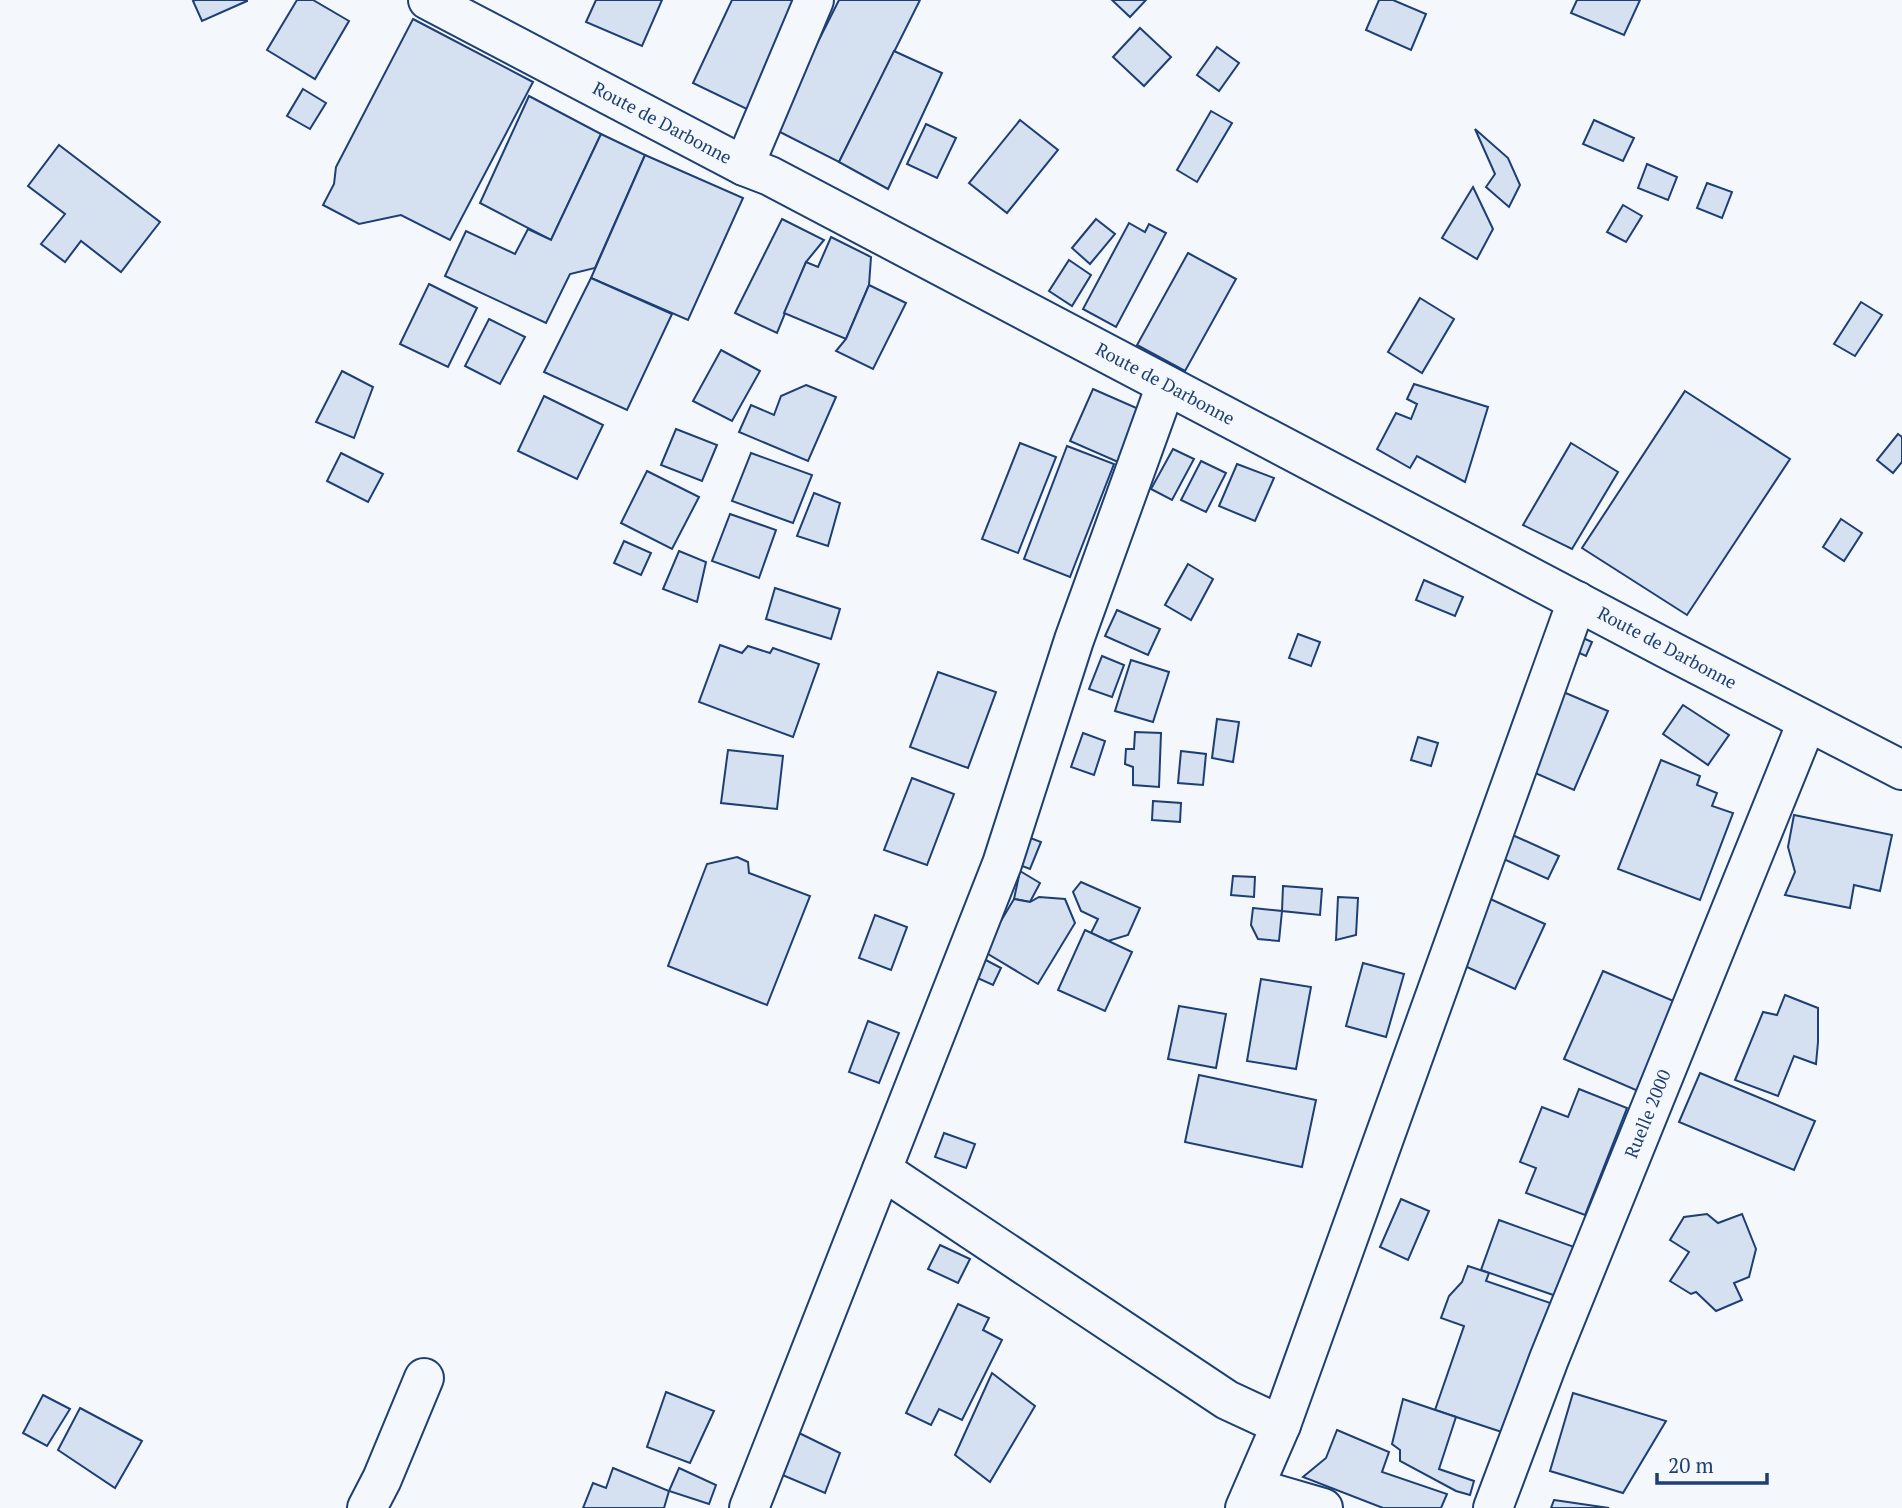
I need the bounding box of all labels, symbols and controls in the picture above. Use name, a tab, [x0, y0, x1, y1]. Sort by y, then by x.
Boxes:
street label: Route de Darbonne	[589, 75, 736, 169]
street label: Route de Darbonne	[1092, 336, 1239, 430]
street label: Route de Darbonne	[1594, 600, 1741, 694]
street label: Ruelle 2000	[1618, 1066, 1676, 1161]
scale bar	[1657, 1442, 1767, 1486]
text: 20 m	[1668, 1451, 1714, 1479]

